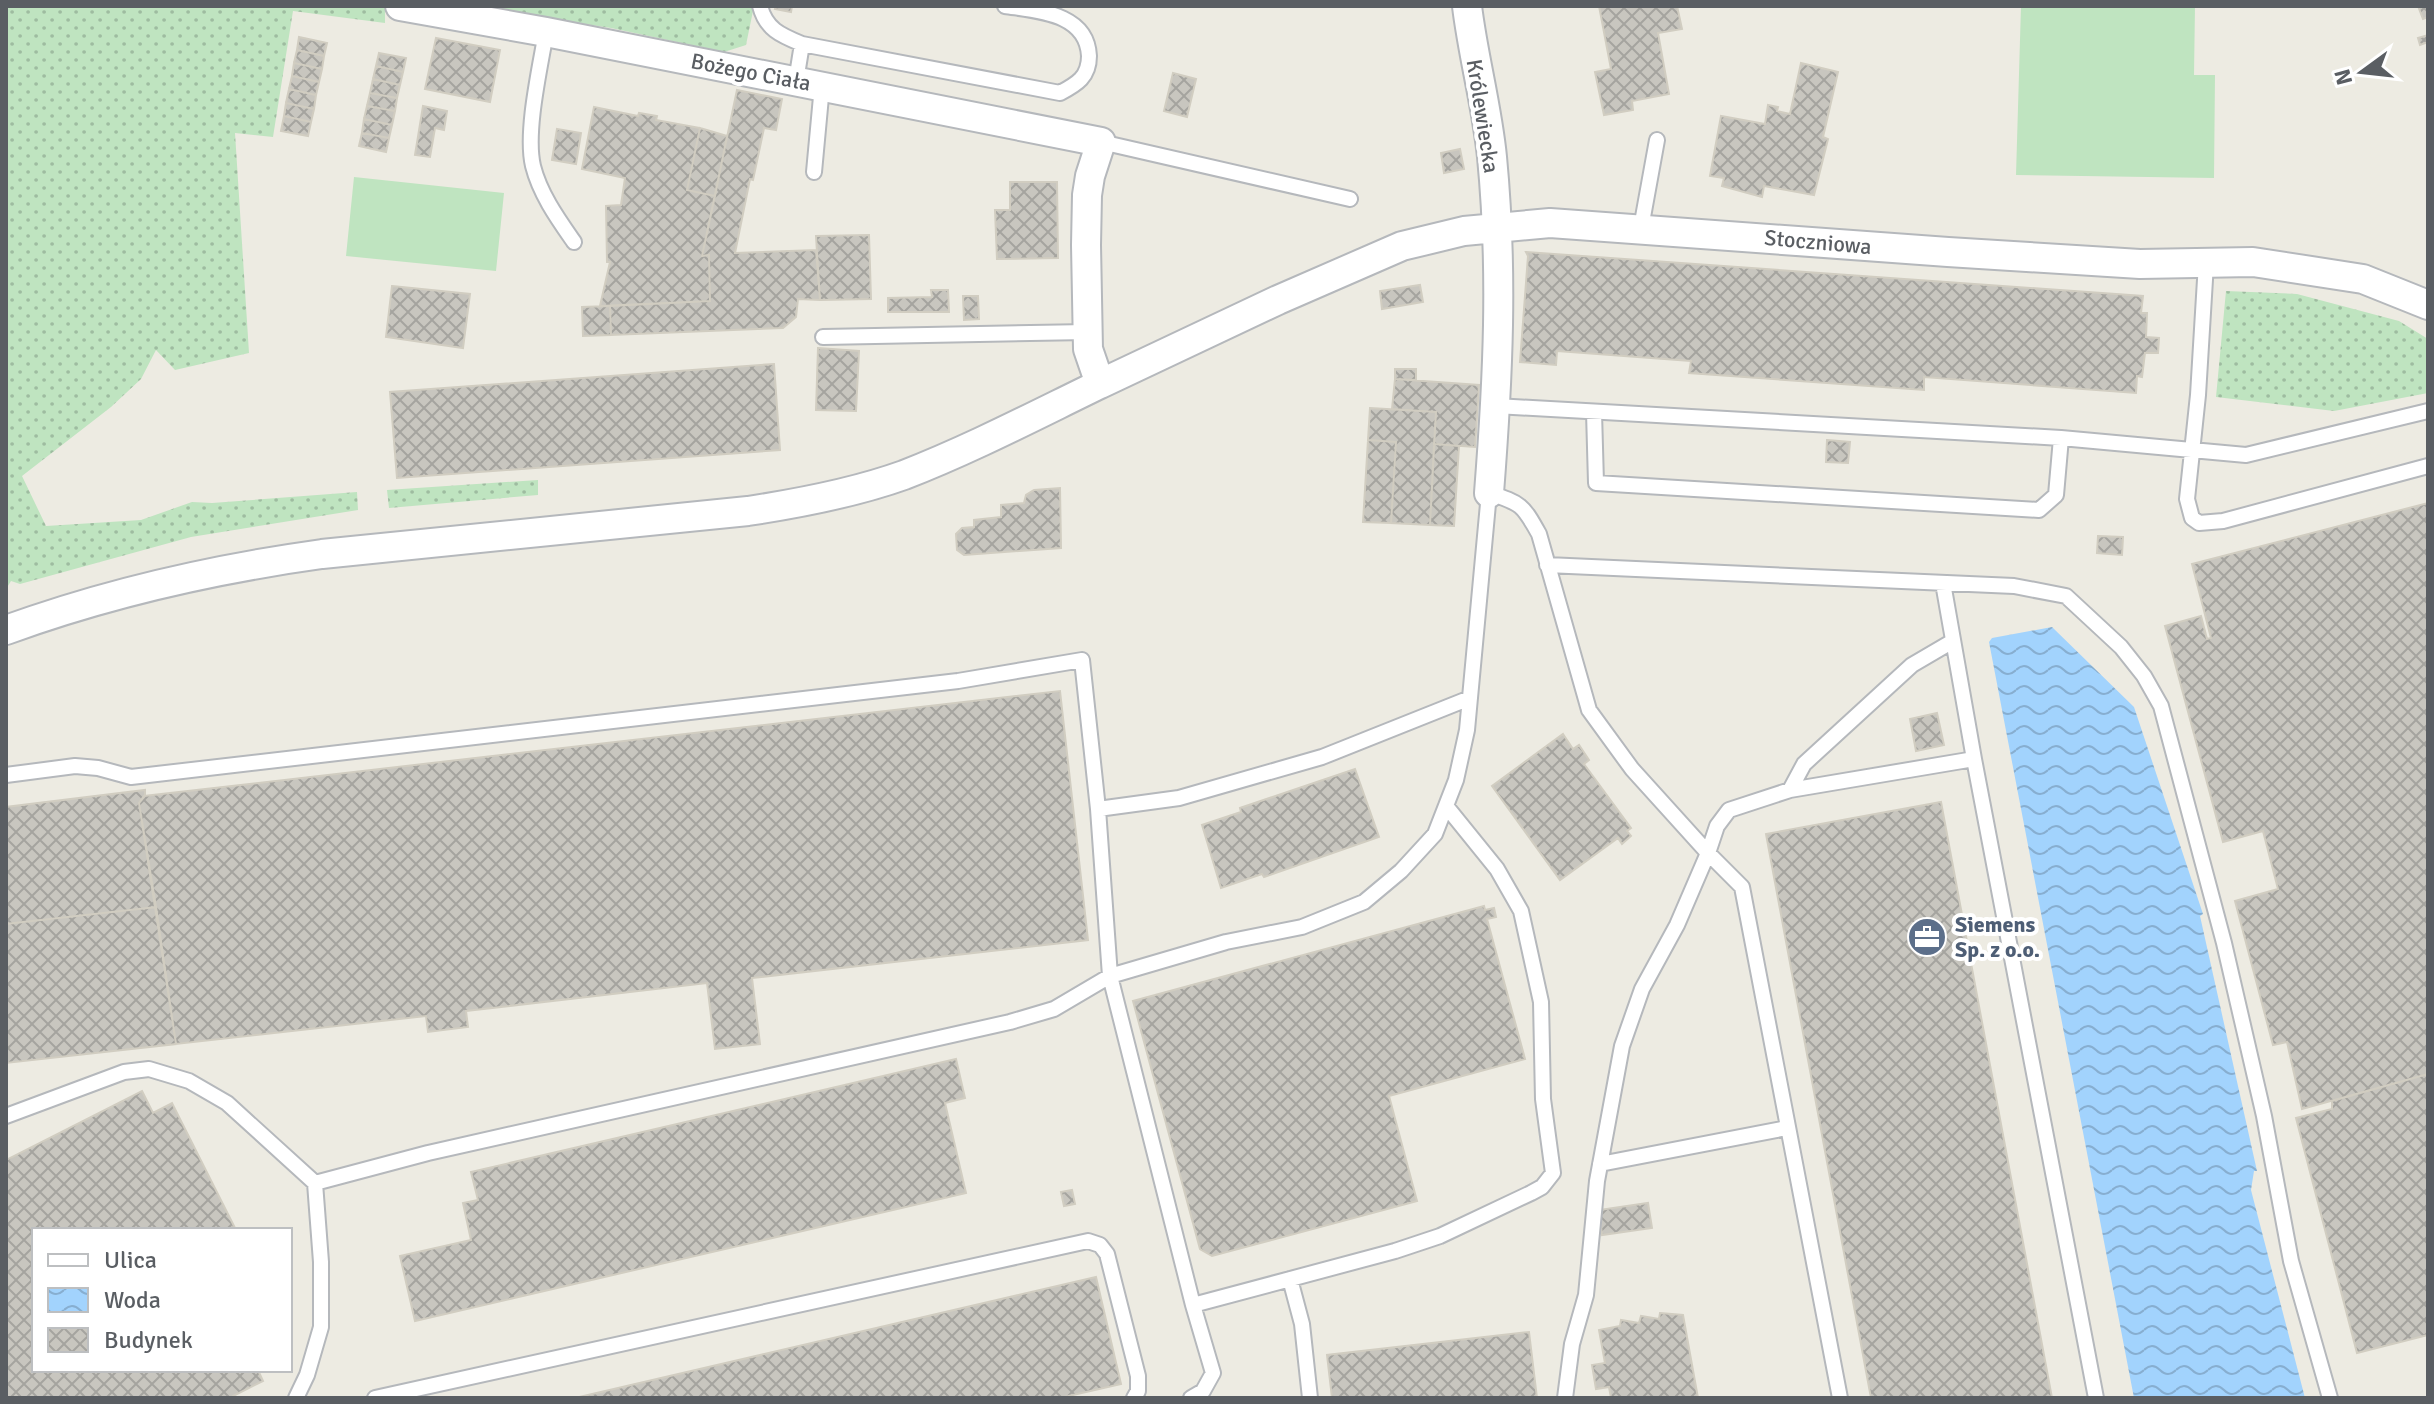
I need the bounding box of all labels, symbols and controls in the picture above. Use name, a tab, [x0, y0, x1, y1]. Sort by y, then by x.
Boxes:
north arrow	[2322, 32, 2402, 112]
street label: Bożego Ciała	[689, 47, 813, 97]
street label: Królewiecka	[1461, 57, 1505, 175]
text: N	[2328, 66, 2358, 88]
street label: Stoczniowa	[1763, 224, 1873, 260]
place label: Siemens Sp. z o.o.	[1955, 911, 2040, 963]
office icon: Siemens Sp. z o.o.	[1906, 916, 1948, 958]
legend	[32, 1228, 292, 1372]
text: Ulica	[104, 1245, 157, 1275]
text: Woda	[104, 1285, 161, 1315]
text: Budynek	[104, 1325, 193, 1355]

